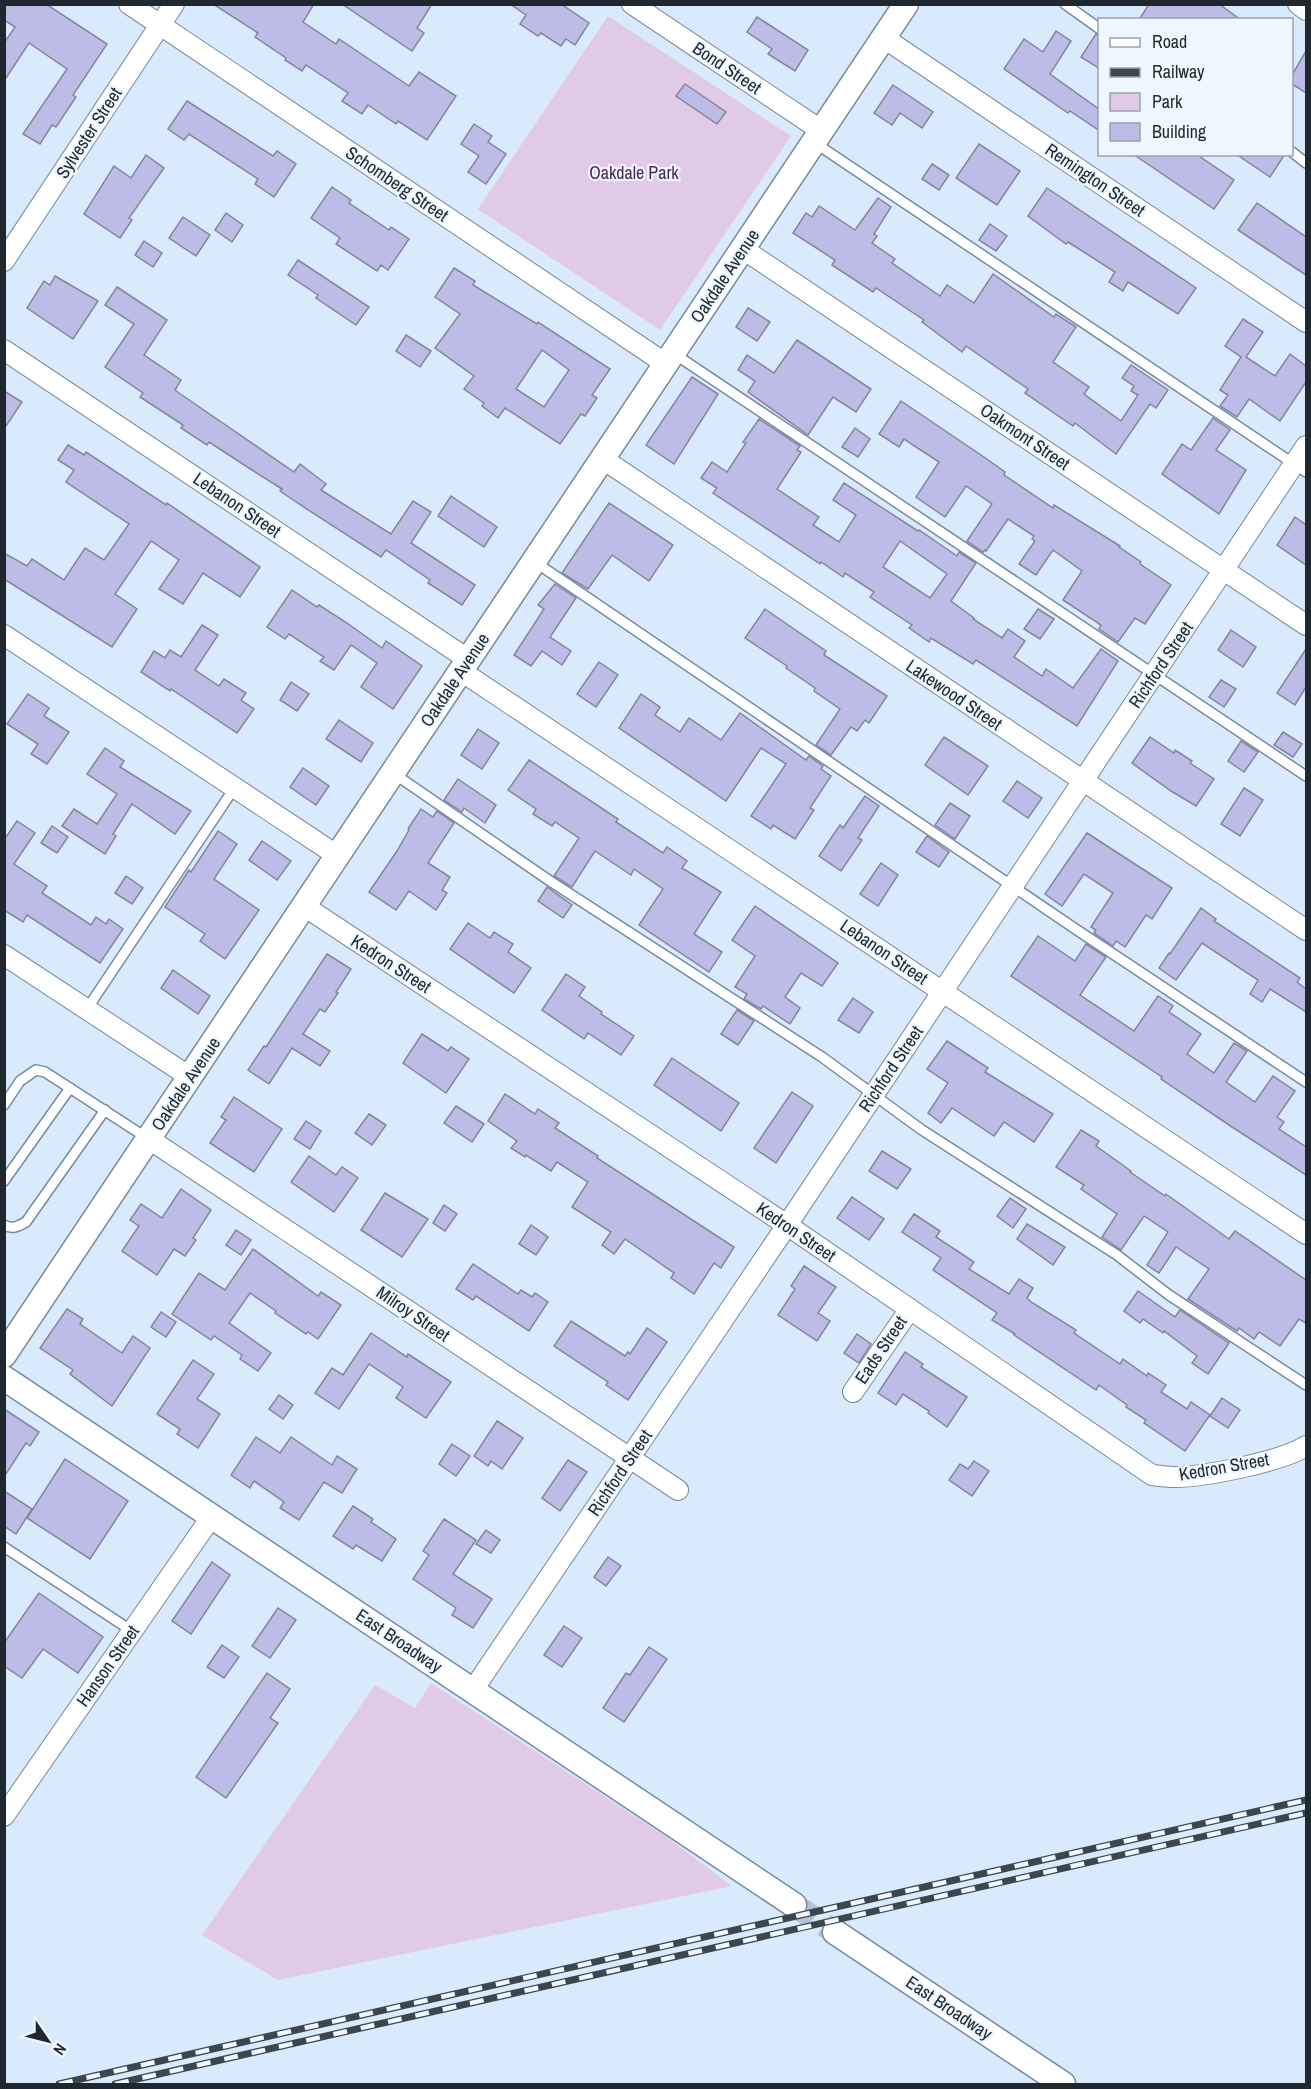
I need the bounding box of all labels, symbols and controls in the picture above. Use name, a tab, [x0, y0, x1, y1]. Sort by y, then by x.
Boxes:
legend	[1098, 18, 1293, 156]
text: Road	[1152, 29, 1187, 54]
street label: Bond Street	[688, 35, 767, 100]
text: Railway	[1152, 59, 1205, 84]
street label: Sylvester Street	[50, 82, 127, 183]
text: Park	[1152, 89, 1183, 114]
text: Building	[1152, 119, 1207, 144]
street label: Remington Street	[1040, 137, 1150, 222]
street label: Schomberg Street	[341, 140, 454, 227]
park label: Oakdale Park	[589, 160, 679, 185]
street label: Oakdale Avenue	[684, 224, 765, 328]
street label: Oakmont Street	[975, 397, 1075, 476]
street label: Lebanon Street	[188, 466, 286, 543]
street label: Richford Street	[1122, 617, 1199, 713]
street label: Oakdale Avenue	[414, 628, 495, 732]
street label: Lakewood Street	[901, 653, 1007, 736]
street label: Lebanon Street	[835, 913, 933, 990]
street label: Kedron Street	[346, 928, 436, 999]
street label: Richford Street	[852, 1021, 929, 1117]
street label: Oakdale Avenue	[145, 1032, 226, 1136]
street label: Kedron Street	[752, 1196, 841, 1267]
street label: Milroy Street	[372, 1280, 455, 1347]
street label: Eads Street	[849, 1311, 913, 1389]
street label: Richford Street	[581, 1425, 658, 1521]
street label: Kedron Street	[1177, 1446, 1271, 1487]
street label: East Broadway	[351, 1602, 448, 1679]
street label: Hanson Street	[70, 1620, 145, 1712]
street label: East Broadway	[901, 1969, 998, 2046]
north arrow	[18, 2011, 78, 2071]
text: N	[49, 2039, 72, 2060]

